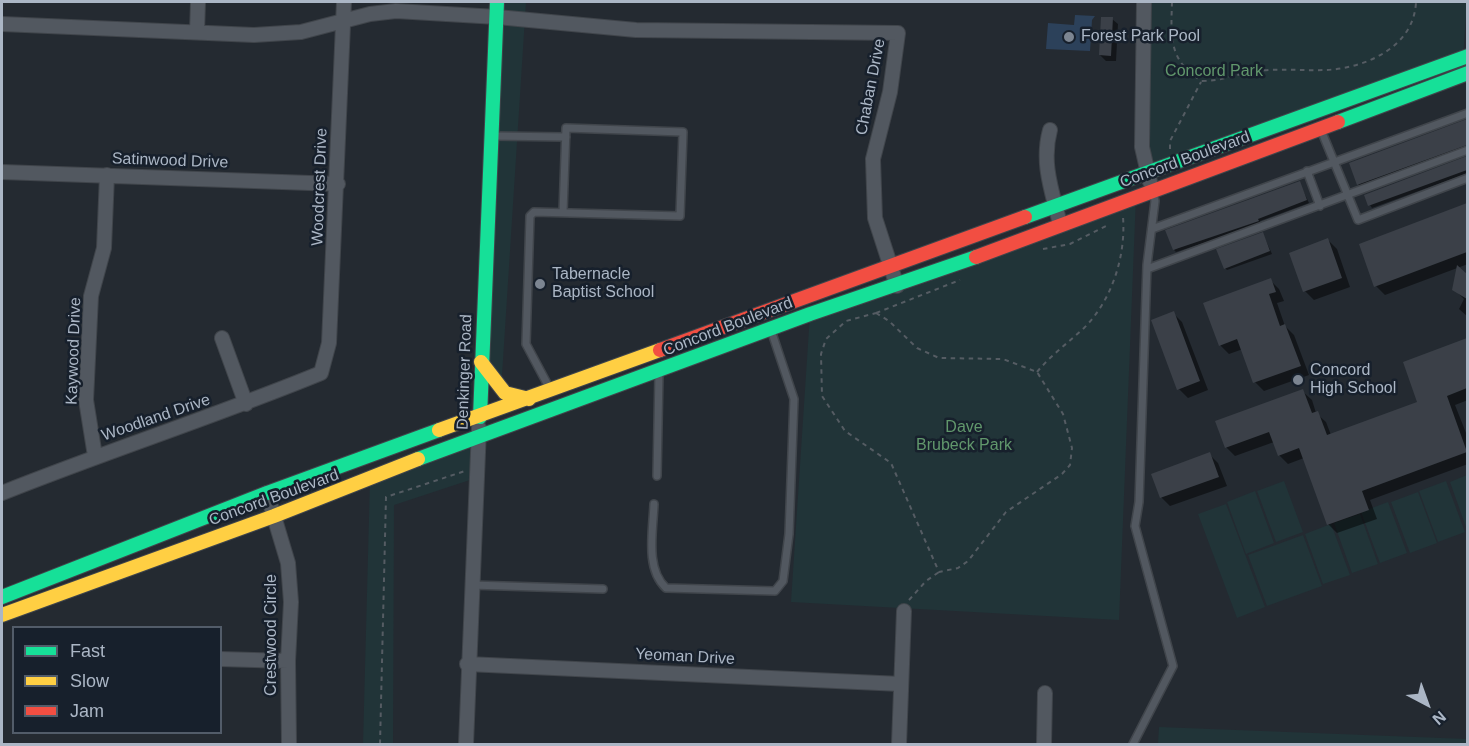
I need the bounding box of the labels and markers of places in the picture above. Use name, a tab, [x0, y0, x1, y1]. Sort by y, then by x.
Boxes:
place label: Forest Park Pool	[1081, 27, 1200, 47]
marker: Forest Park Pool	[1062, 30, 1076, 44]
place label: Tabernacle Baptist School	[552, 265, 654, 303]
marker: Tabernacle Baptist School	[533, 277, 547, 291]
place label: Concord High School	[1310, 361, 1396, 399]
marker: Concord High School	[1291, 373, 1305, 387]

